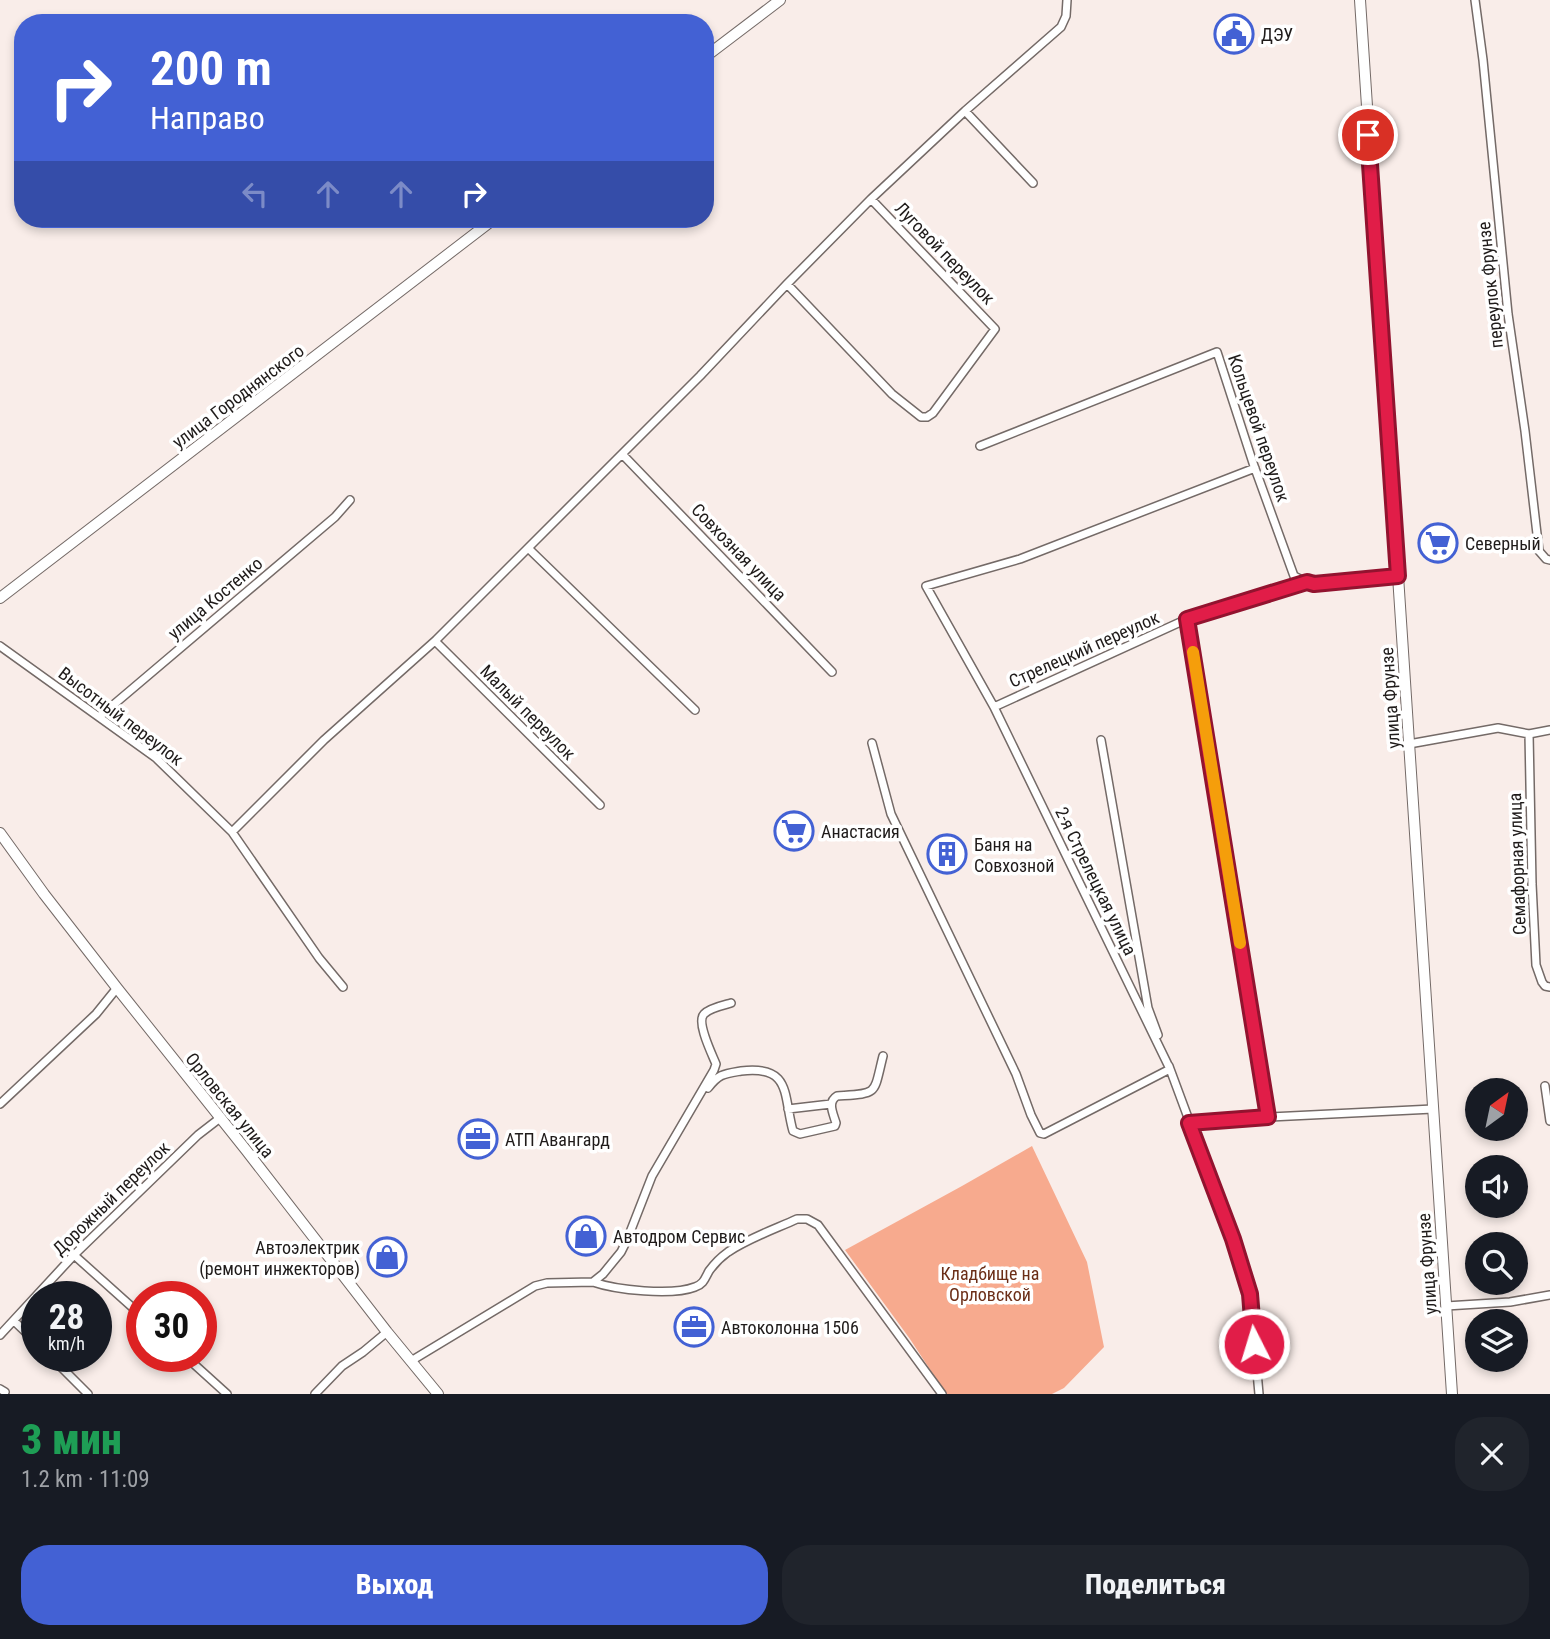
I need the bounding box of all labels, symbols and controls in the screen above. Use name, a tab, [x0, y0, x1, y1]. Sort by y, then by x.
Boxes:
public building icon: ДЭУ	[1213, 13, 1255, 55]
place label: ДЭУ	[1261, 24, 1293, 45]
text: 200 m	[150, 40, 272, 97]
icon: right	[35, 42, 126, 133]
text: Направо	[150, 99, 265, 137]
pin	[1338, 105, 1398, 165]
icon: arrive	[1349, 116, 1387, 154]
icon: left	[236, 175, 274, 213]
icon: ahead	[309, 175, 347, 213]
icon: ahead	[382, 175, 420, 213]
icon: right	[455, 175, 493, 213]
street label: Луговой переулок	[891, 197, 999, 309]
street label: переулок Фрунзе	[1473, 221, 1507, 349]
street label: улица Городнянского	[168, 340, 308, 452]
street label: Кольцевой переулок	[1224, 351, 1294, 505]
street label: Совхозная улица	[687, 499, 791, 605]
supermarket icon: Северный	[1417, 522, 1459, 564]
place label: Северный	[1465, 533, 1541, 554]
street label: улица Костенко	[163, 552, 267, 644]
street label: Стрелецкий переулок	[1006, 606, 1163, 692]
street label: улица Фрунзе	[1376, 646, 1404, 750]
street label: Малый переулок	[476, 660, 580, 764]
street label: Высотный переулок	[55, 662, 188, 770]
street label: Семафорная улица	[1504, 793, 1530, 935]
street label: 2-я Стрелецкая улица	[1051, 804, 1141, 958]
supermarket icon: Анастасия	[773, 810, 815, 852]
place label: Анастасия	[821, 821, 900, 842]
building icon: Баня на Совхозной	[926, 833, 968, 875]
place label: Баня на Совхозной	[974, 834, 1054, 876]
street label: Орловская улица	[181, 1048, 279, 1162]
north arrow	[1465, 1078, 1528, 1141]
map controls	[1465, 1078, 1528, 1372]
office icon: АТП Авангард	[457, 1118, 499, 1160]
place label: АТП Авангард	[505, 1129, 610, 1150]
street label: Дорожный переулок	[48, 1137, 174, 1259]
button: sound	[1465, 1155, 1528, 1218]
street label: улица Фрунзе	[1413, 1212, 1441, 1316]
shop icon: Автодром Сервис	[565, 1215, 607, 1257]
place label: Автодром Сервис	[613, 1226, 745, 1247]
button: search	[1465, 1232, 1528, 1295]
shop icon: Автоэлектрик (ремонт инжекторов)	[366, 1236, 408, 1278]
place label: Автоэлектрик (ремонт инжекторов)	[199, 1237, 360, 1280]
park label: Кладбище на Орловской	[941, 1263, 1039, 1305]
speed limit sign: 30	[126, 1281, 217, 1372]
text: 28	[49, 1297, 84, 1338]
office icon: Автоколонна 1506	[673, 1306, 715, 1348]
position arrow	[1217, 1307, 1291, 1381]
button: layers	[1465, 1309, 1528, 1372]
place label: Автоколонна 1506	[721, 1317, 859, 1338]
text: km/h	[48, 1333, 85, 1354]
text: 3 мин	[21, 1415, 122, 1464]
button: close	[1455, 1417, 1529, 1491]
text: 1.2 km · 11:09	[21, 1466, 150, 1493]
button: Выход	[21, 1545, 768, 1625]
button: Поделиться	[782, 1545, 1529, 1625]

